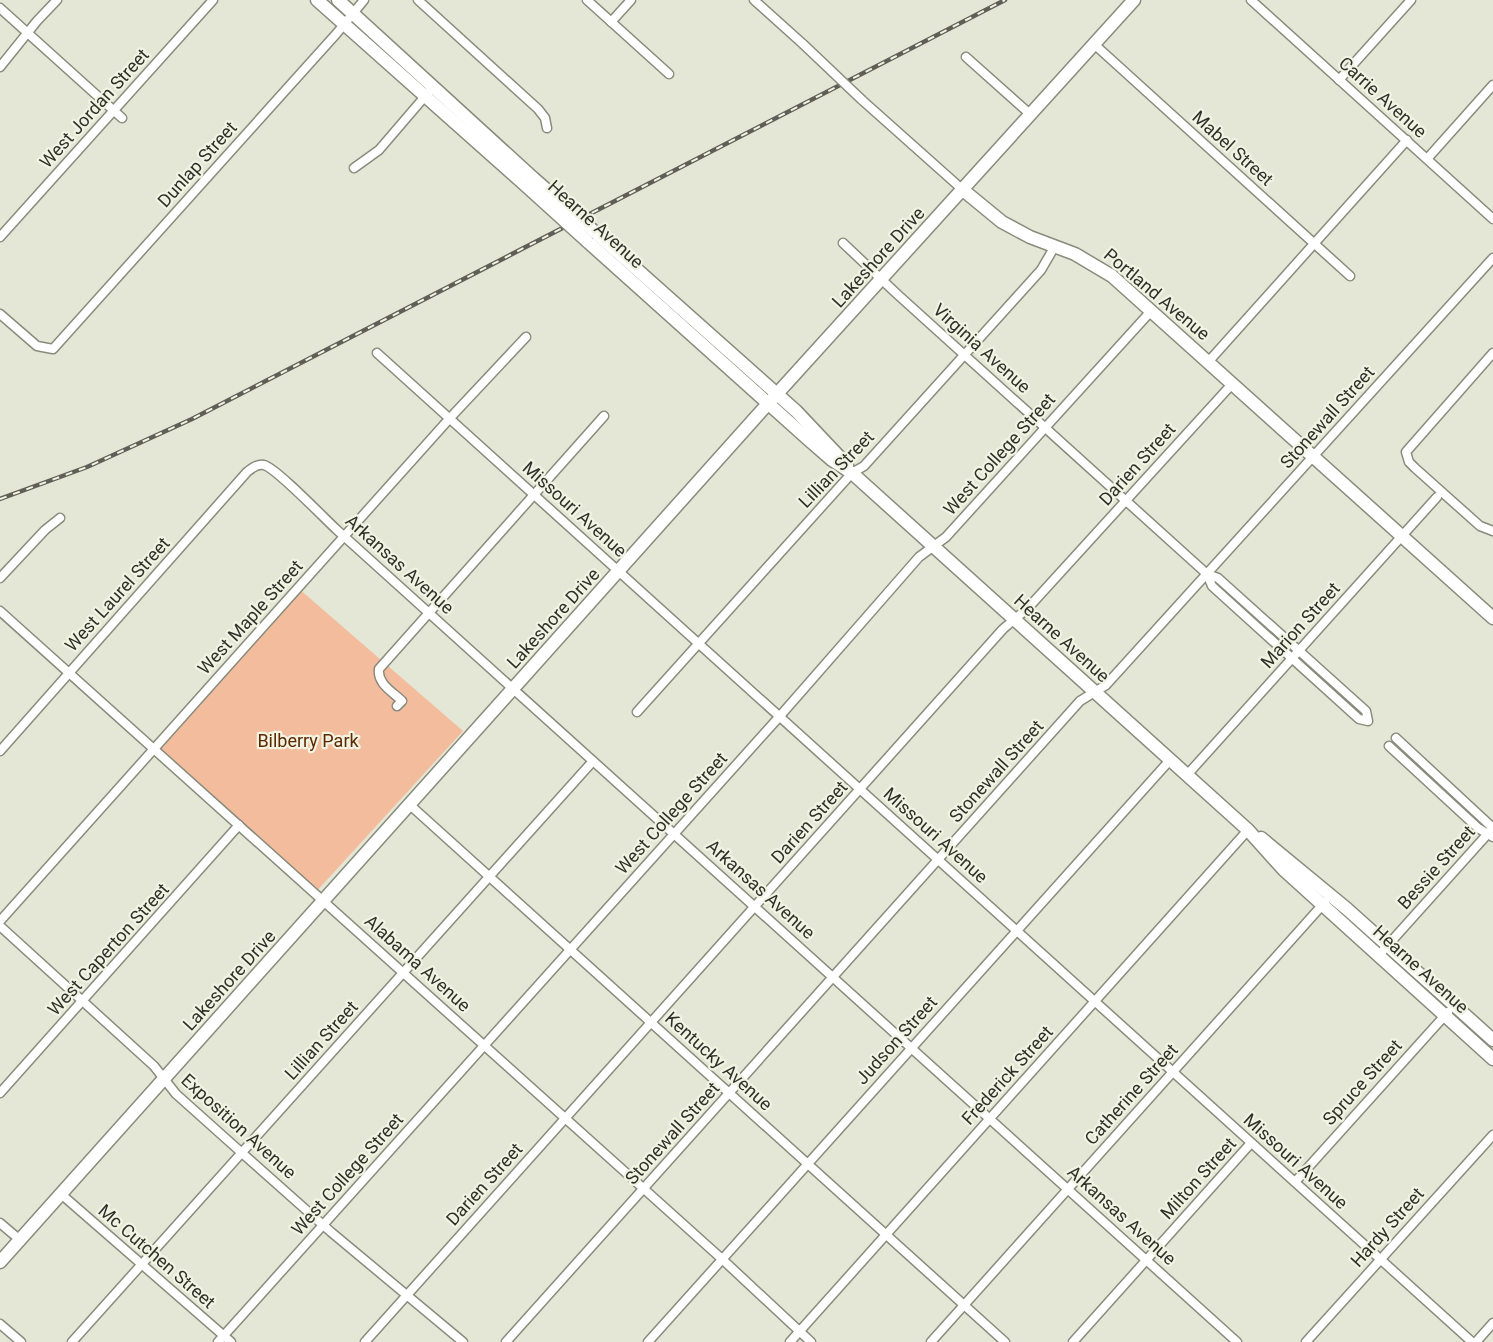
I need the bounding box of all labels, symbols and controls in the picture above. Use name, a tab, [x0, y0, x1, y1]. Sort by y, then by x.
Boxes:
street label: West Jordan Street	[35, 44, 153, 172]
street label: Carrie Avenue	[1335, 52, 1431, 142]
street label: Mabel Street	[1188, 106, 1278, 190]
street label: Dunlap Street	[153, 117, 241, 211]
street label: Hearne Avenue	[544, 176, 648, 272]
street label: Lakeshore Drive	[827, 202, 929, 312]
street label: Portland Avenue	[1100, 244, 1214, 344]
street label: Virginia Avenue	[929, 299, 1035, 397]
street label: Stonewall Street	[1276, 362, 1378, 472]
street label: West College Street	[939, 389, 1059, 519]
street label: Darien Street	[1095, 418, 1180, 509]
street label: Lillian Street	[794, 426, 878, 512]
street label: Missouri Avenue	[519, 457, 631, 561]
street label: Arkansas Avenue	[342, 510, 458, 618]
street label: West Laurel Street	[60, 533, 174, 655]
street label: West Maple Street	[193, 556, 307, 678]
street label: Lakeshore Drive	[502, 563, 604, 673]
street label: Marion Street	[1256, 578, 1344, 672]
street label: Hearne Avenue	[1010, 590, 1114, 686]
street label: Stonewall Street	[945, 716, 1047, 826]
park label: Bilberry Park	[257, 730, 359, 751]
street label: West College Street	[611, 748, 731, 878]
street label: Darien Street	[767, 776, 852, 867]
street label: Missouri Avenue	[880, 783, 992, 887]
street label: Bessie Street	[1393, 821, 1479, 913]
street label: Arkansas Avenue	[703, 835, 819, 943]
street label: West Caperton Street	[43, 879, 173, 1019]
street label: Alabama Avenue	[361, 910, 475, 1016]
street label: Hearne Avenue	[1369, 921, 1473, 1017]
street label: Lakeshore Drive	[178, 925, 280, 1035]
street label: Judson Street	[851, 991, 941, 1088]
street label: Lillian Street	[280, 996, 362, 1084]
street label: Kentucky Avenue	[661, 1007, 777, 1115]
street label: Frederick Street	[957, 1021, 1057, 1129]
street label: Spruce Street	[1318, 1035, 1406, 1129]
street label: Catherine Street	[1080, 1039, 1182, 1149]
street label: Exposition Avenue	[177, 1069, 301, 1183]
street label: Stonewall Street	[621, 1078, 723, 1188]
street label: West College Street	[287, 1109, 407, 1239]
street label: Missouri Avenue	[1240, 1109, 1352, 1213]
street label: Milton Street	[1156, 1133, 1240, 1223]
street label: Darien Street	[442, 1138, 527, 1229]
street label: Arkansas Avenue	[1064, 1161, 1180, 1269]
street label: Hardy Street	[1346, 1183, 1428, 1271]
street label: Mc Cutchen Street	[94, 1200, 220, 1313]

